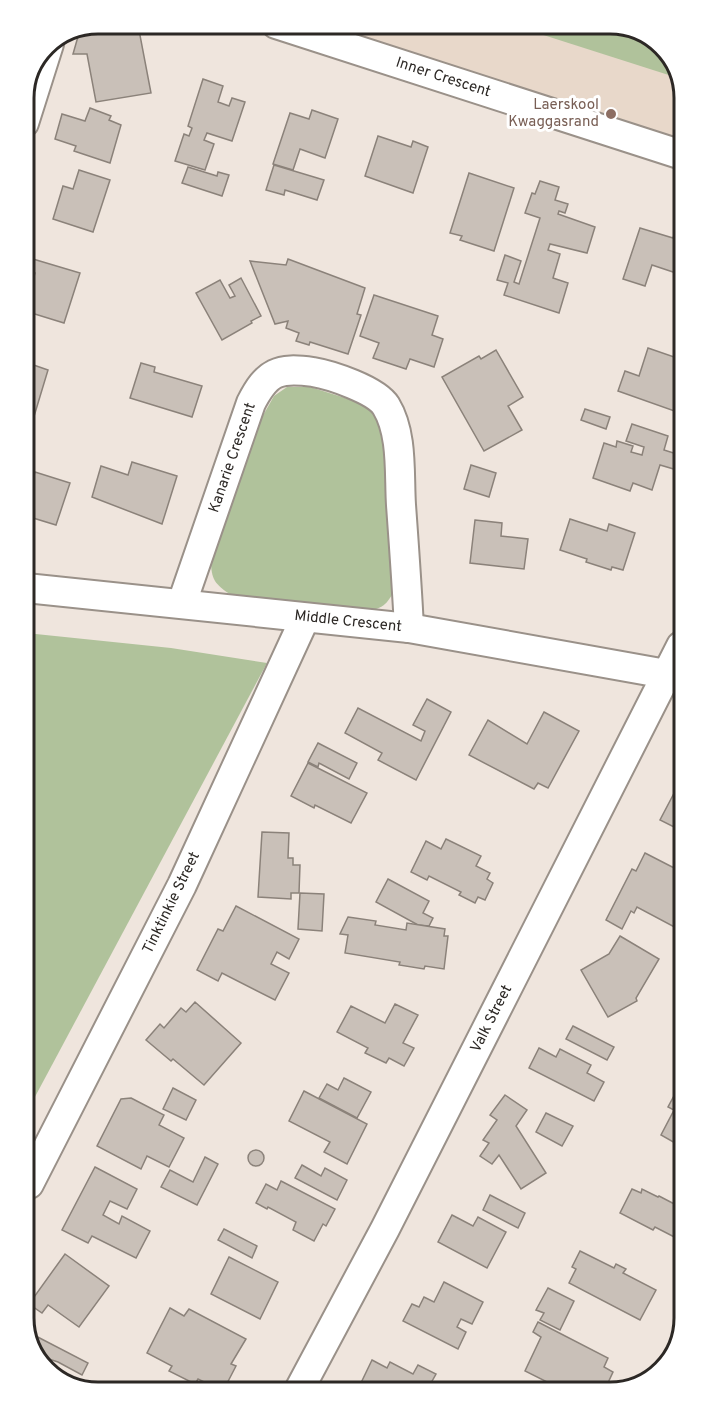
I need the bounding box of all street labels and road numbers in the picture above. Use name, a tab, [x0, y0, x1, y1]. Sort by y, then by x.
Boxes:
street label: Inner Crescent	[393, 54, 493, 102]
street label: Kanarie Crescent	[205, 400, 261, 516]
street label: Middle Crescent	[293, 607, 403, 637]
street label: Tinktinkie Street	[139, 849, 205, 957]
street label: Valk Street	[467, 982, 517, 1056]

